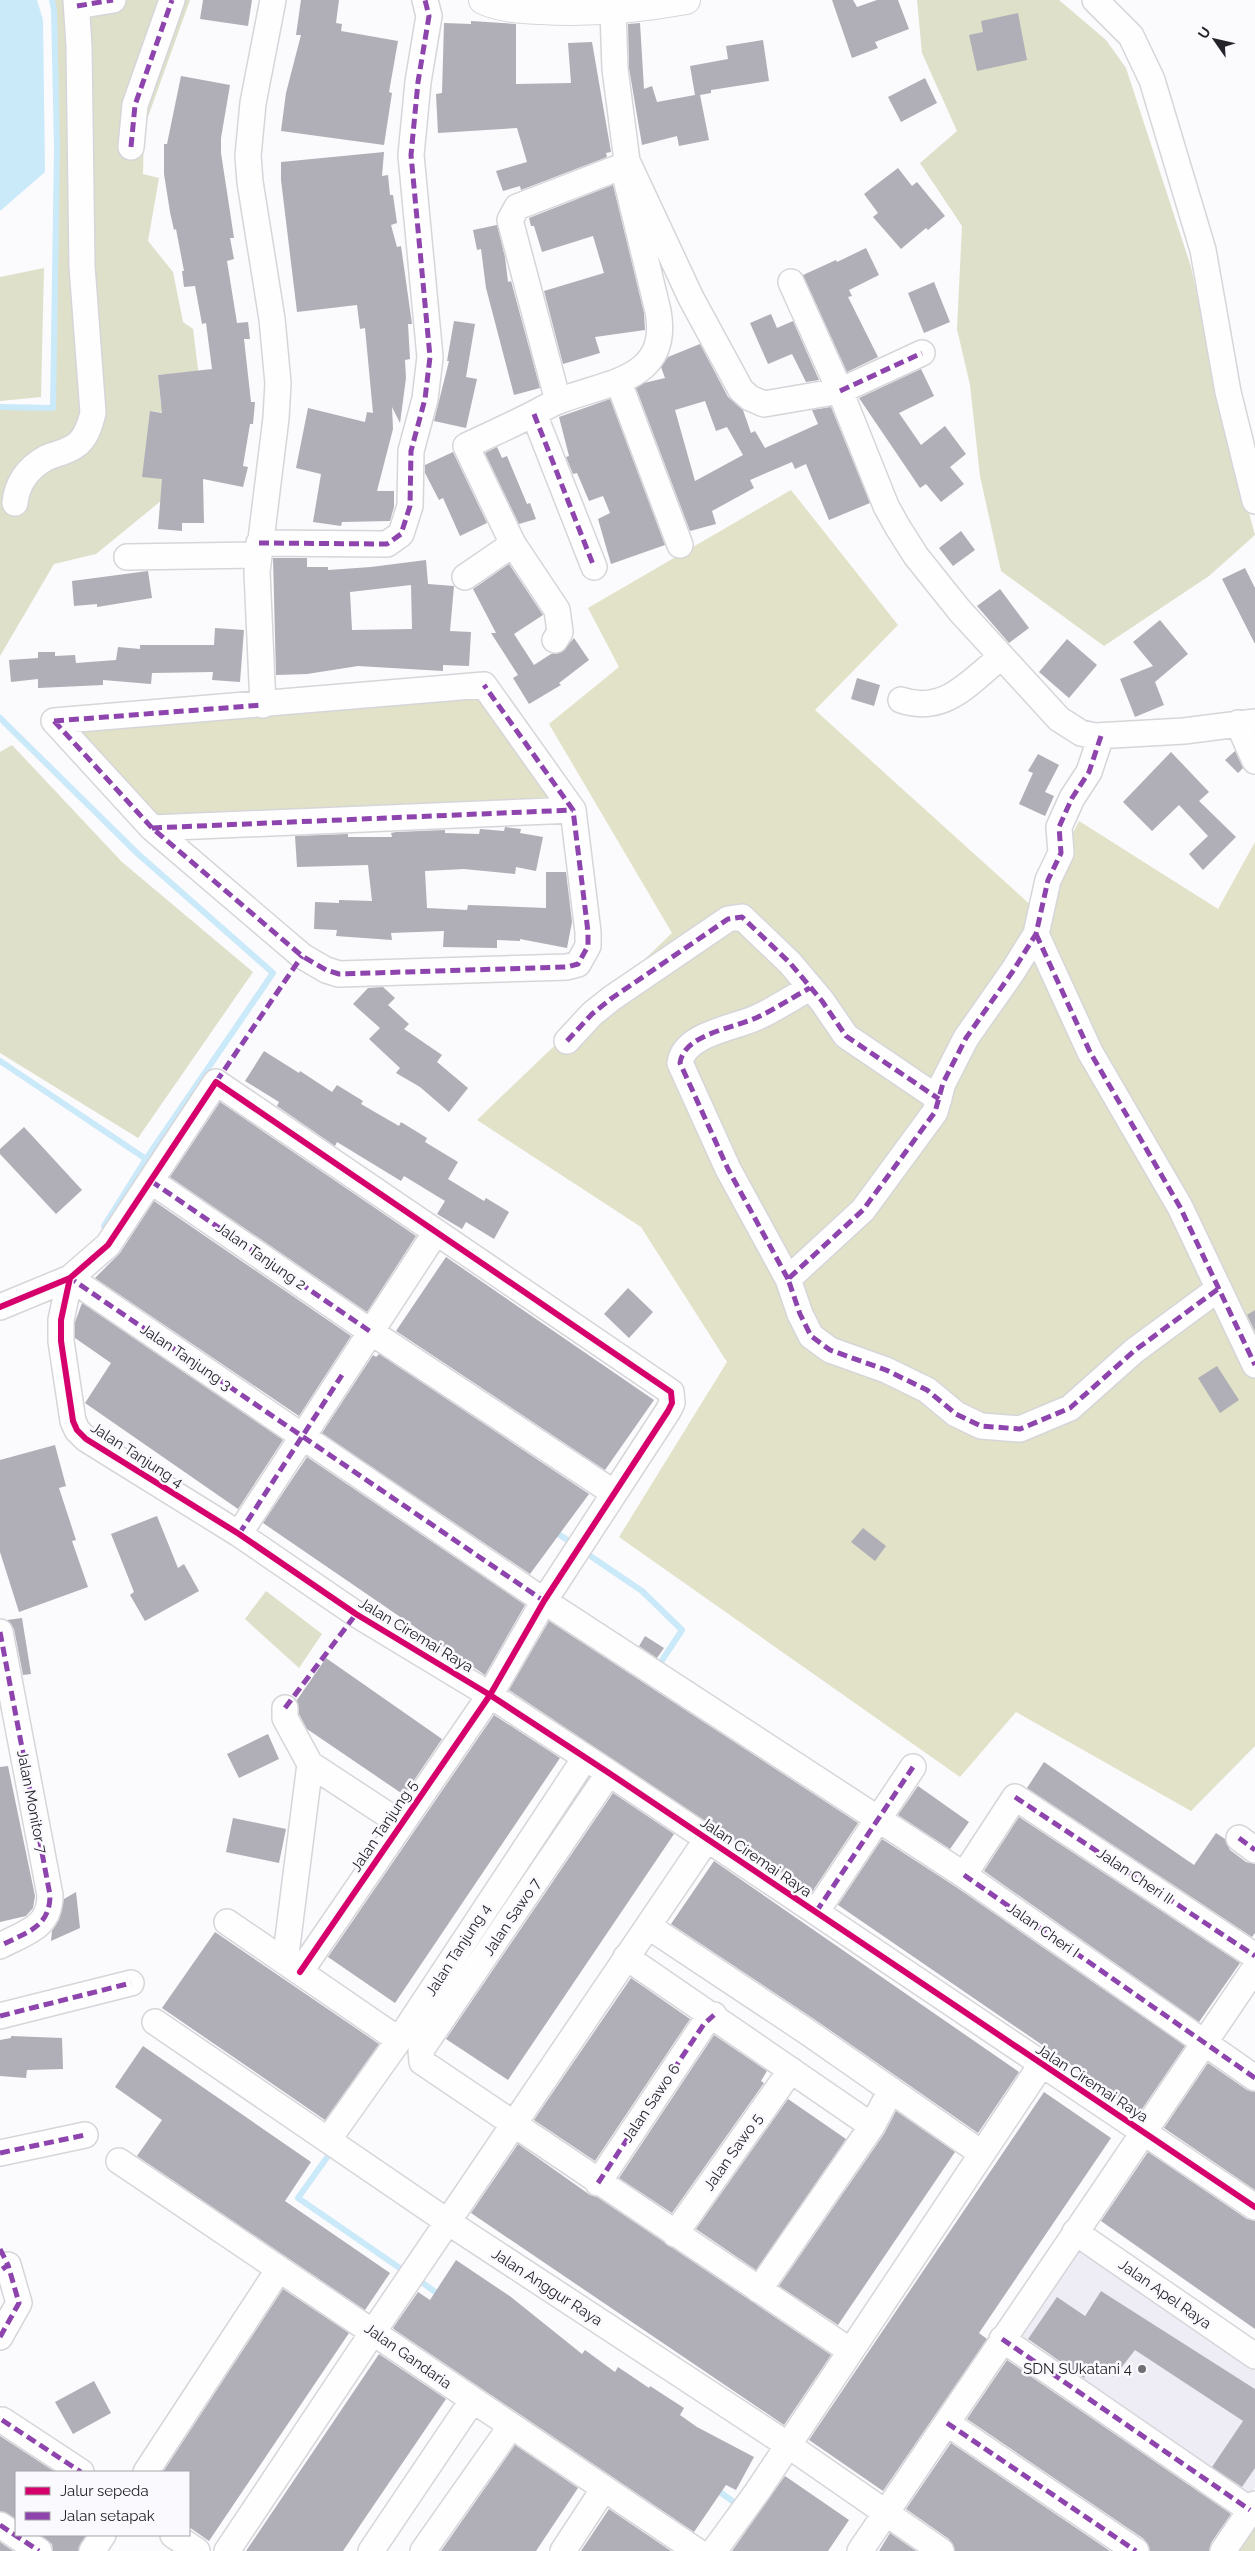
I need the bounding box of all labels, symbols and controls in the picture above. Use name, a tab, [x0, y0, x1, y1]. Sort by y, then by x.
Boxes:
north arrow	[1190, 15, 1240, 65]
text: U	[1195, 24, 1214, 42]
street label: Jalan Tanjung 2	[212, 1218, 310, 1294]
street label: Jalan Tanjung 3	[137, 1320, 235, 1394]
street label: Jalan Tanjung 4	[87, 1418, 187, 1492]
street label: Jalan Ciremai Raya	[356, 1594, 476, 1676]
street label: Jalan Monitor 7	[13, 1749, 51, 1855]
street label: Jalan Tanjung 5	[347, 1777, 421, 1875]
street label: Jalan Ciremai Raya	[697, 1813, 815, 1901]
street label: Jalan Cheri II	[1094, 1844, 1176, 1908]
street label: Jalan Sawo 7	[479, 1875, 545, 1959]
street label: Jalan Cheri I	[1003, 1899, 1083, 1961]
street label: Jalan Tanjung 4	[421, 1900, 495, 2000]
street label: Jalan Ciremai Raya	[1032, 2040, 1152, 2126]
street label: Jalan Sawo 6	[618, 2060, 684, 2146]
street label: Jalan Sawo 5	[700, 2110, 766, 2194]
street label: Jalan Anggur Raya	[488, 2244, 606, 2330]
street label: Jalan Apel Raya	[1115, 2255, 1215, 2333]
street label: Jalan Gandaria	[361, 2319, 455, 2393]
place label: SDN SUkatani 4	[1023, 2360, 1132, 2378]
marker: SDN SUkatani 4	[1136, 2363, 1148, 2375]
legend	[15, 2471, 190, 2536]
text: Jalur sepeda	[60, 2482, 149, 2500]
text: Jalan setapak	[60, 2507, 155, 2525]

